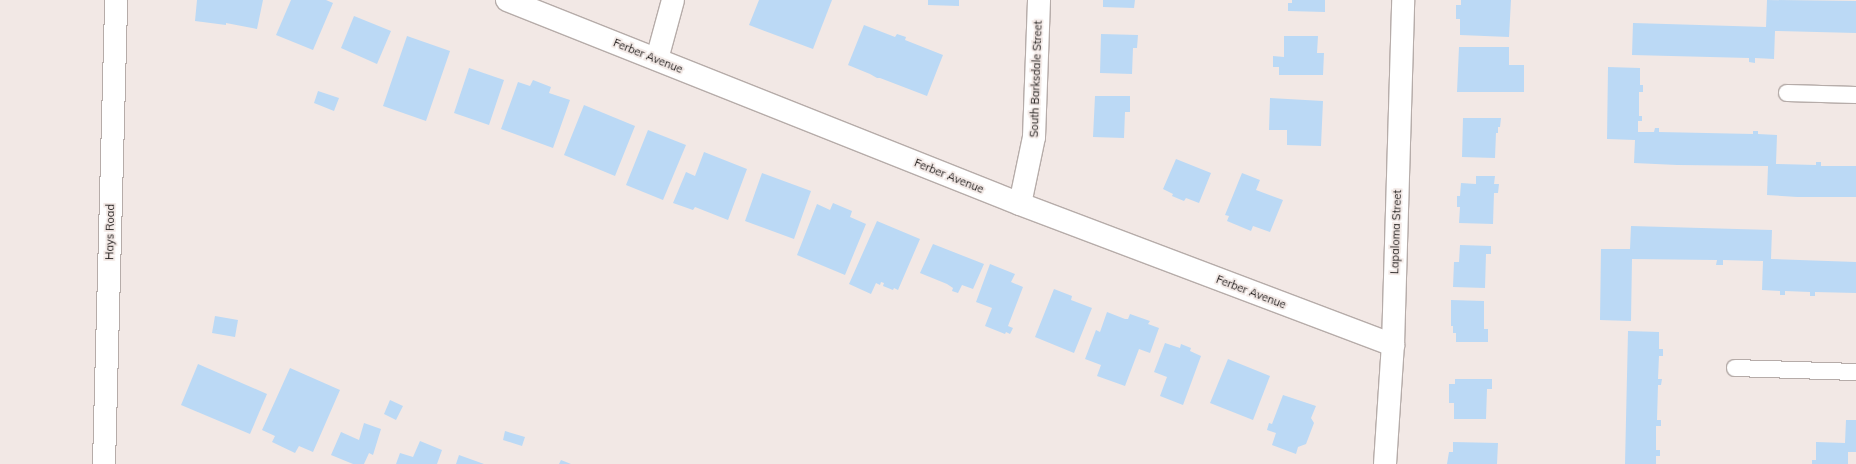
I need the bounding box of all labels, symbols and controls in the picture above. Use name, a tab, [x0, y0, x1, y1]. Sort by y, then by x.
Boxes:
street label: South Barksdale Street	[1027, 20, 1045, 138]
street label: Ferber Avenue	[611, 36, 685, 76]
street label: Ferber Avenue	[912, 156, 986, 196]
street label: Lapaloma Street	[1388, 190, 1404, 274]
street label: Hays Road	[103, 204, 117, 260]
street label: Ferber Avenue	[1214, 273, 1288, 311]

